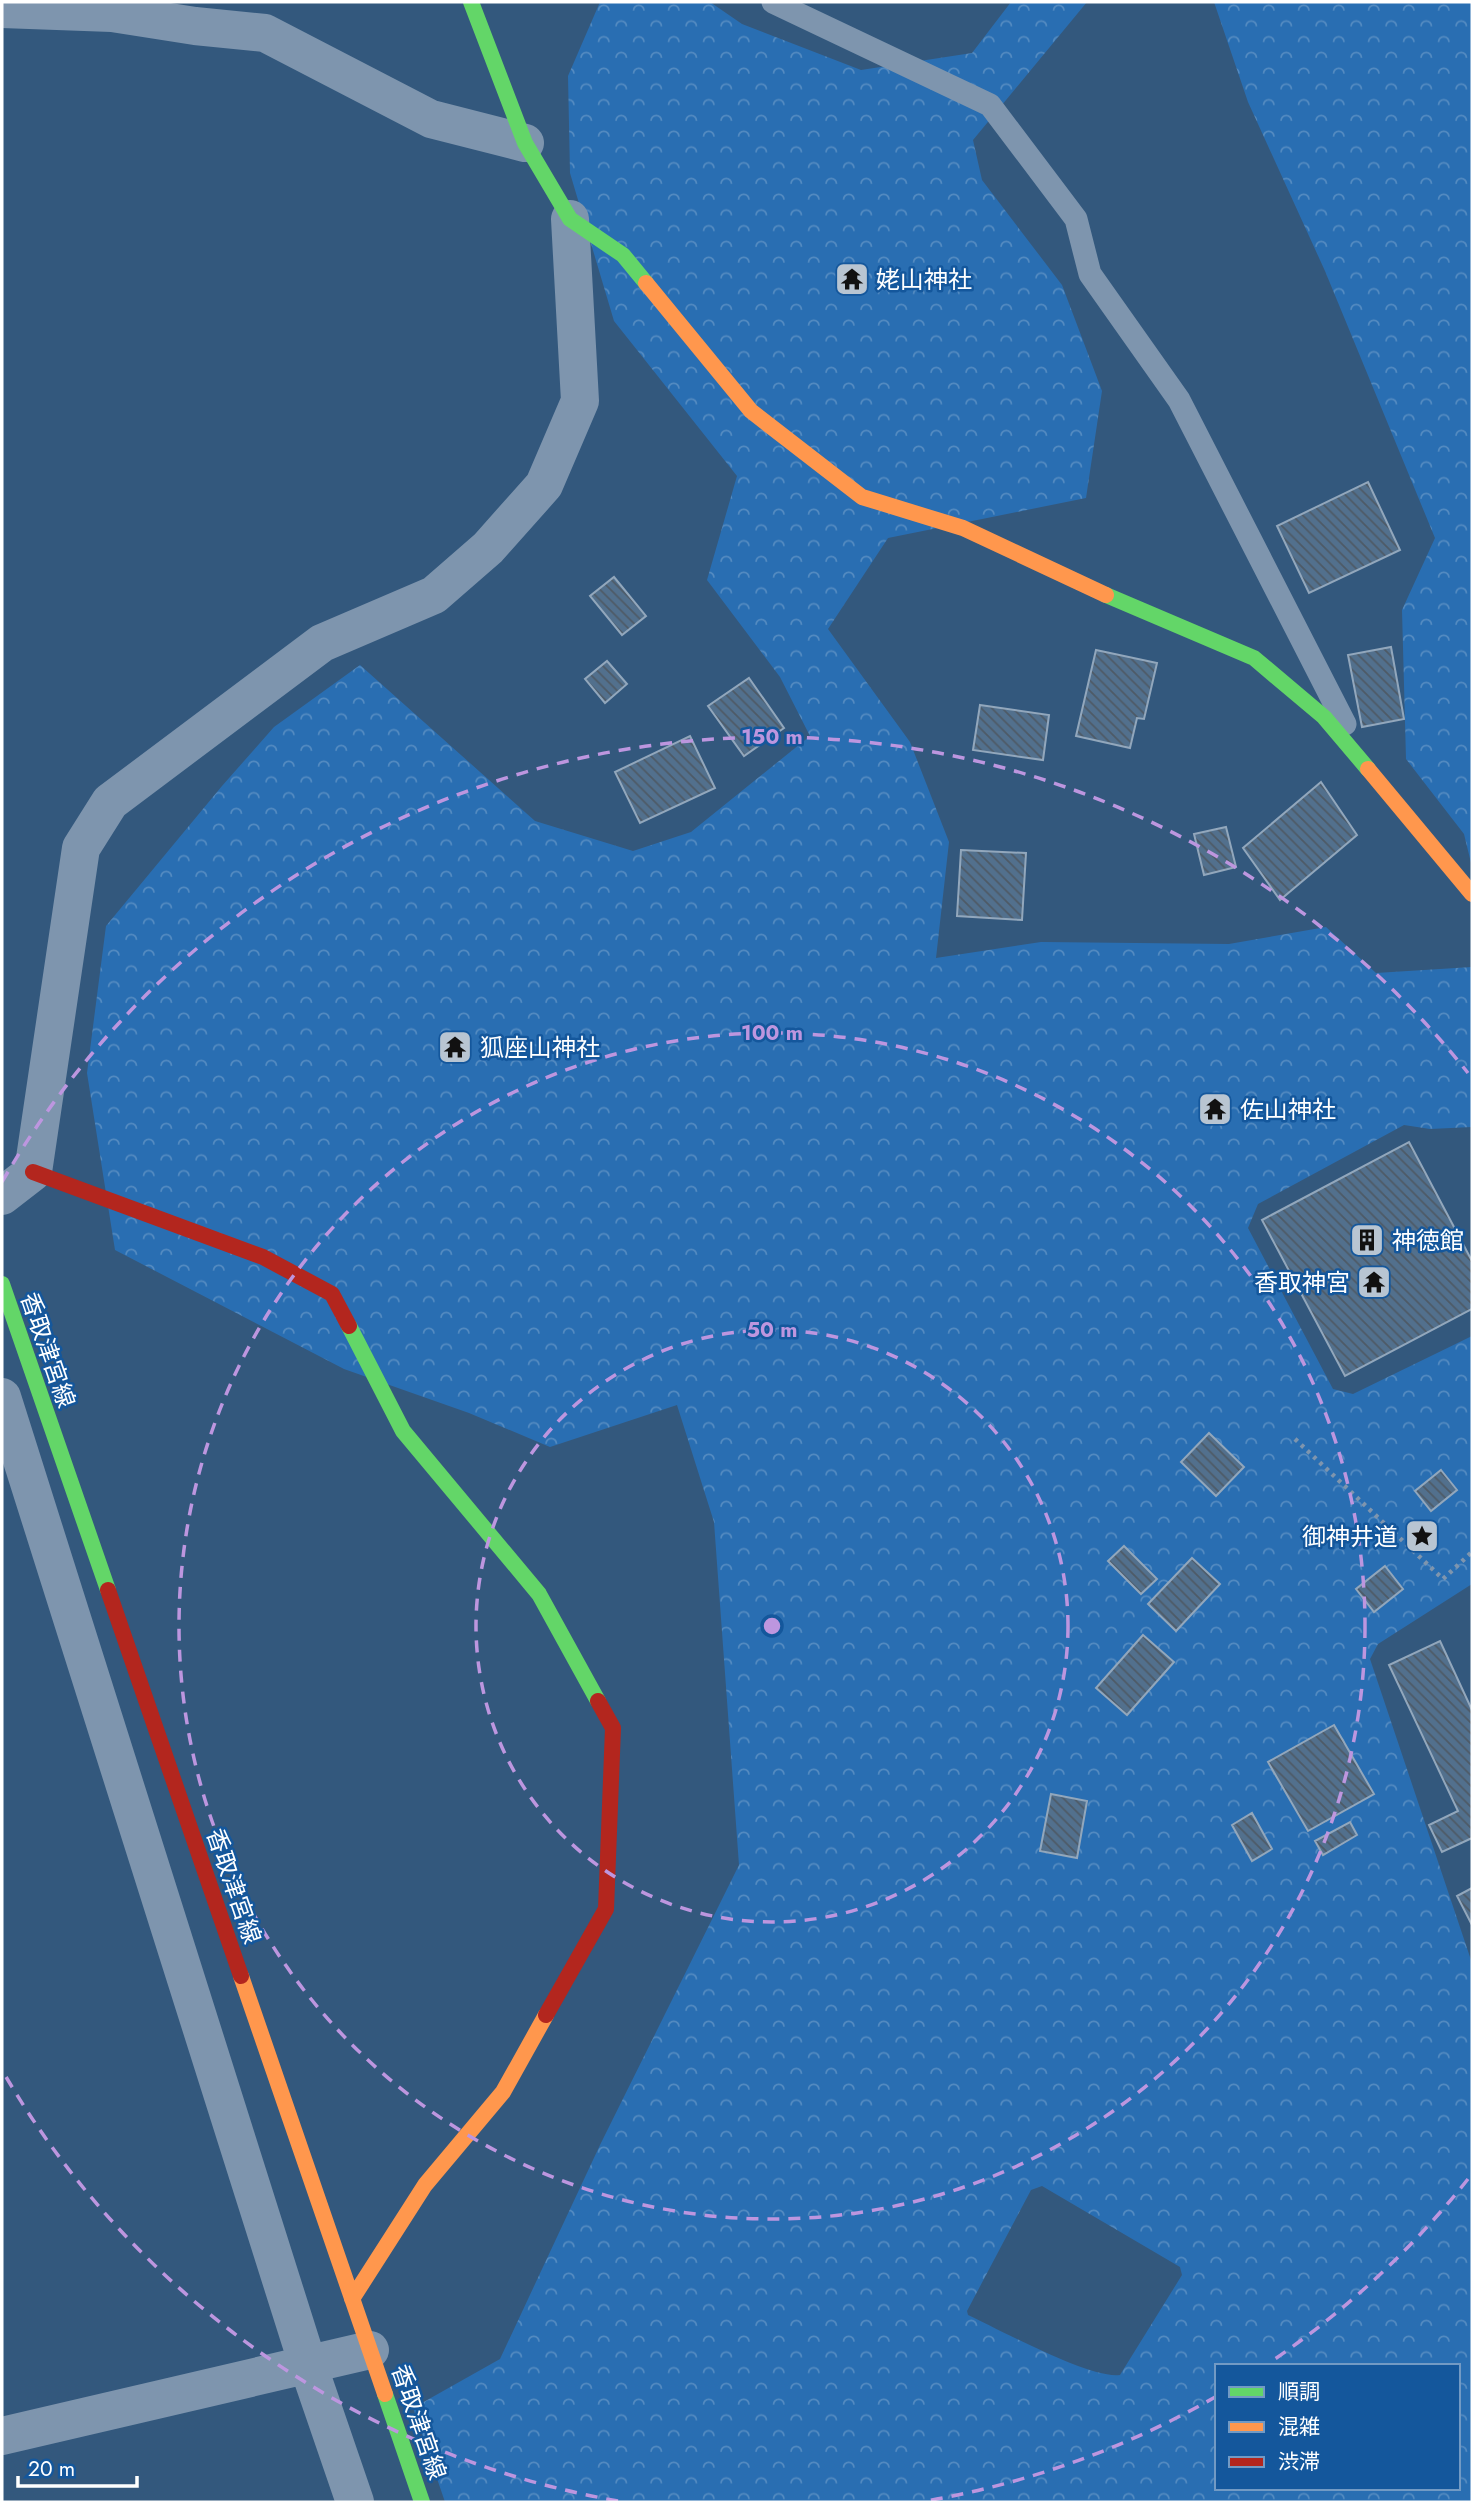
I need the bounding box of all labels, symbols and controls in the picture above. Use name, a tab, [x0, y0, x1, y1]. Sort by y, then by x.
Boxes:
temple icon: 姥山神社	[833, 260, 871, 298]
place label: 姥山神社	[876, 262, 972, 297]
text: 150 m	[741, 722, 803, 752]
text: 100 m	[741, 1018, 803, 1048]
temple icon: 狐座山神社	[436, 1028, 474, 1066]
place label: 狐座山神社	[480, 1030, 600, 1065]
temple icon: 佐山神社	[1196, 1090, 1234, 1128]
place label: 佐山神社	[1240, 1092, 1336, 1127]
building icon: 神徳館	[1348, 1221, 1386, 1259]
place label: 神徳館	[1392, 1223, 1464, 1258]
temple icon: 香取神宮	[1355, 1263, 1393, 1301]
place label: 香取神宮	[1254, 1265, 1350, 1300]
street label: 香取津宮線	[12, 1288, 84, 1412]
text: 50 m	[747, 1315, 797, 1345]
place icon: 御神井道	[1403, 1517, 1441, 1555]
place label: 御神井道	[1302, 1519, 1398, 1554]
centre of rings	[760, 1614, 784, 1638]
street label: 香取津宮線	[198, 1824, 270, 1948]
street label: 香取津宮線	[383, 2360, 455, 2484]
legend	[1215, 2364, 1460, 2490]
text: 順調	[1278, 2377, 1320, 2407]
text: 混雑	[1278, 2412, 1320, 2442]
scale bar	[18, 2444, 136, 2488]
text: 渋滞	[1278, 2447, 1320, 2477]
text: 20 m	[28, 2454, 75, 2484]

